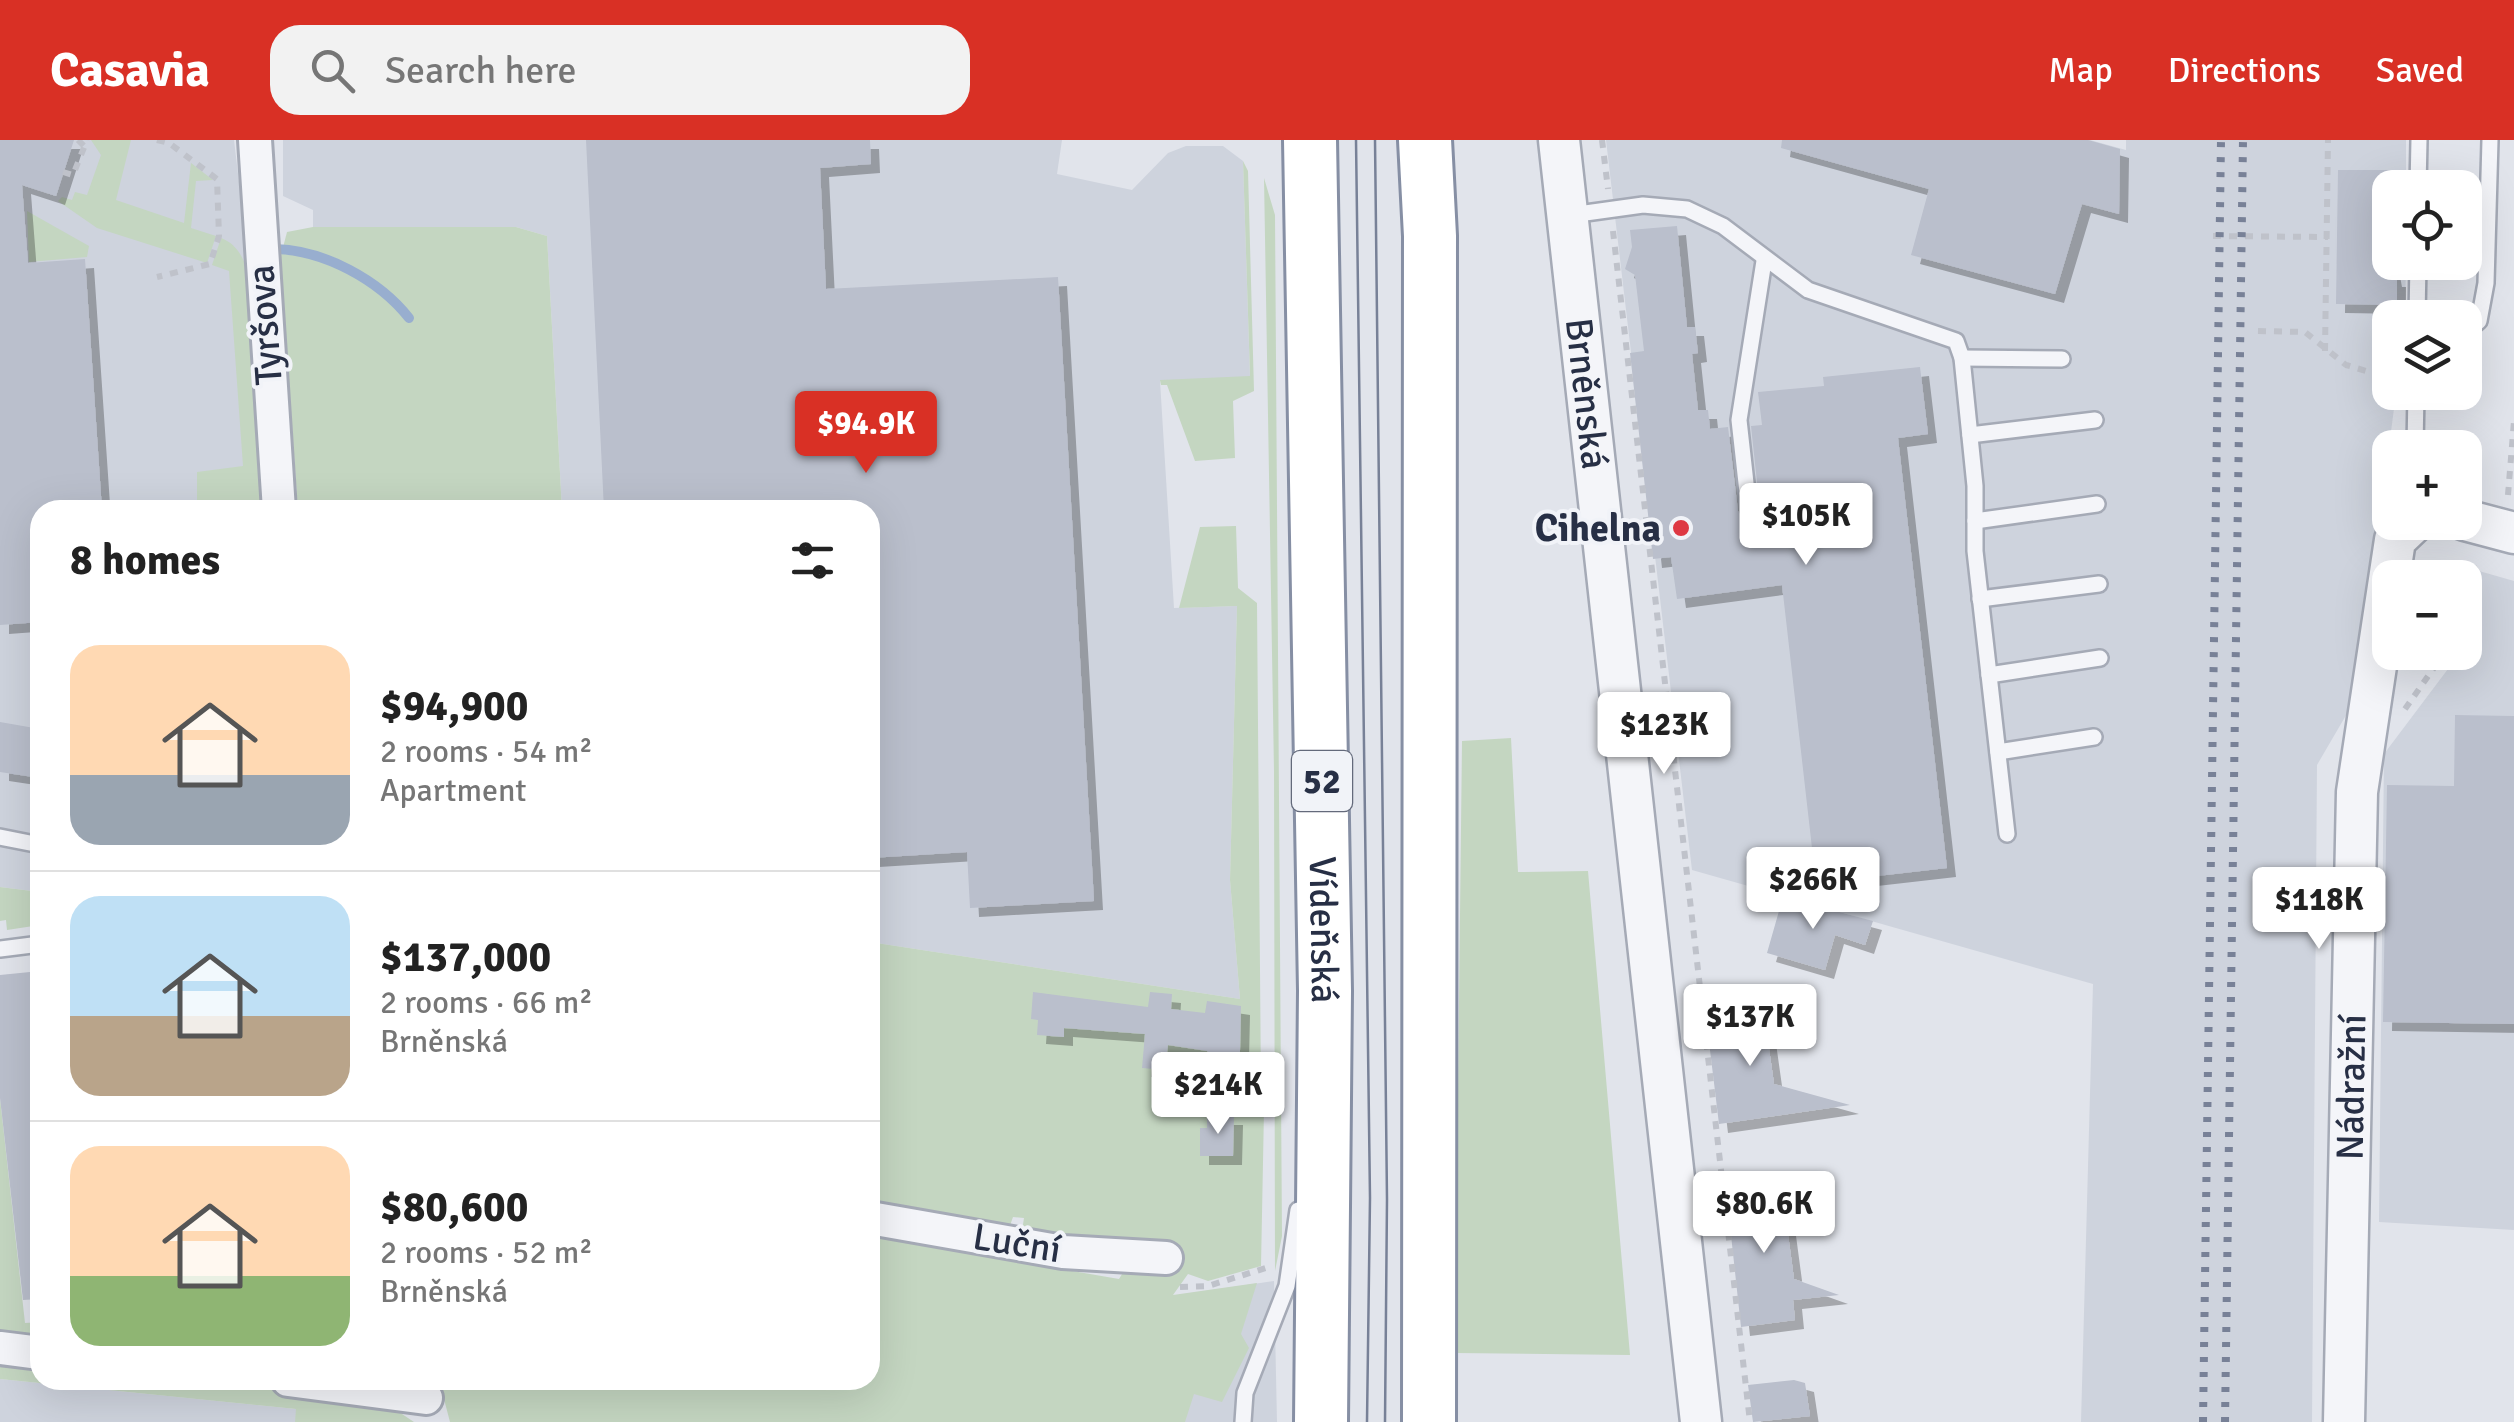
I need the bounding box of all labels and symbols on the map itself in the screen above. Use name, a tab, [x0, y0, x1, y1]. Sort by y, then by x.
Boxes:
street label: Tyršova	[237, 263, 293, 387]
street label: Brněnská	[1555, 315, 1619, 472]
pin: $94.9K	[785, 391, 947, 476]
pin: $105K	[1736, 483, 1876, 568]
place label: Cihelna	[1535, 505, 1661, 552]
marker: Cihelna	[1670, 517, 1692, 539]
pin: $123K	[1594, 692, 1734, 777]
road number: 52	[1292, 751, 1352, 811]
pin: $266K	[1743, 847, 1883, 932]
street label: Vídeňská	[1299, 856, 1349, 1004]
pin: $118K	[2249, 867, 2389, 952]
pin: $137K	[1680, 984, 1820, 1069]
street label: Nádražní	[2326, 1013, 2376, 1161]
pin: $214K	[1148, 1052, 1288, 1137]
pin: $80.6K	[1683, 1171, 1845, 1256]
street label: Luční	[970, 1213, 1065, 1273]

